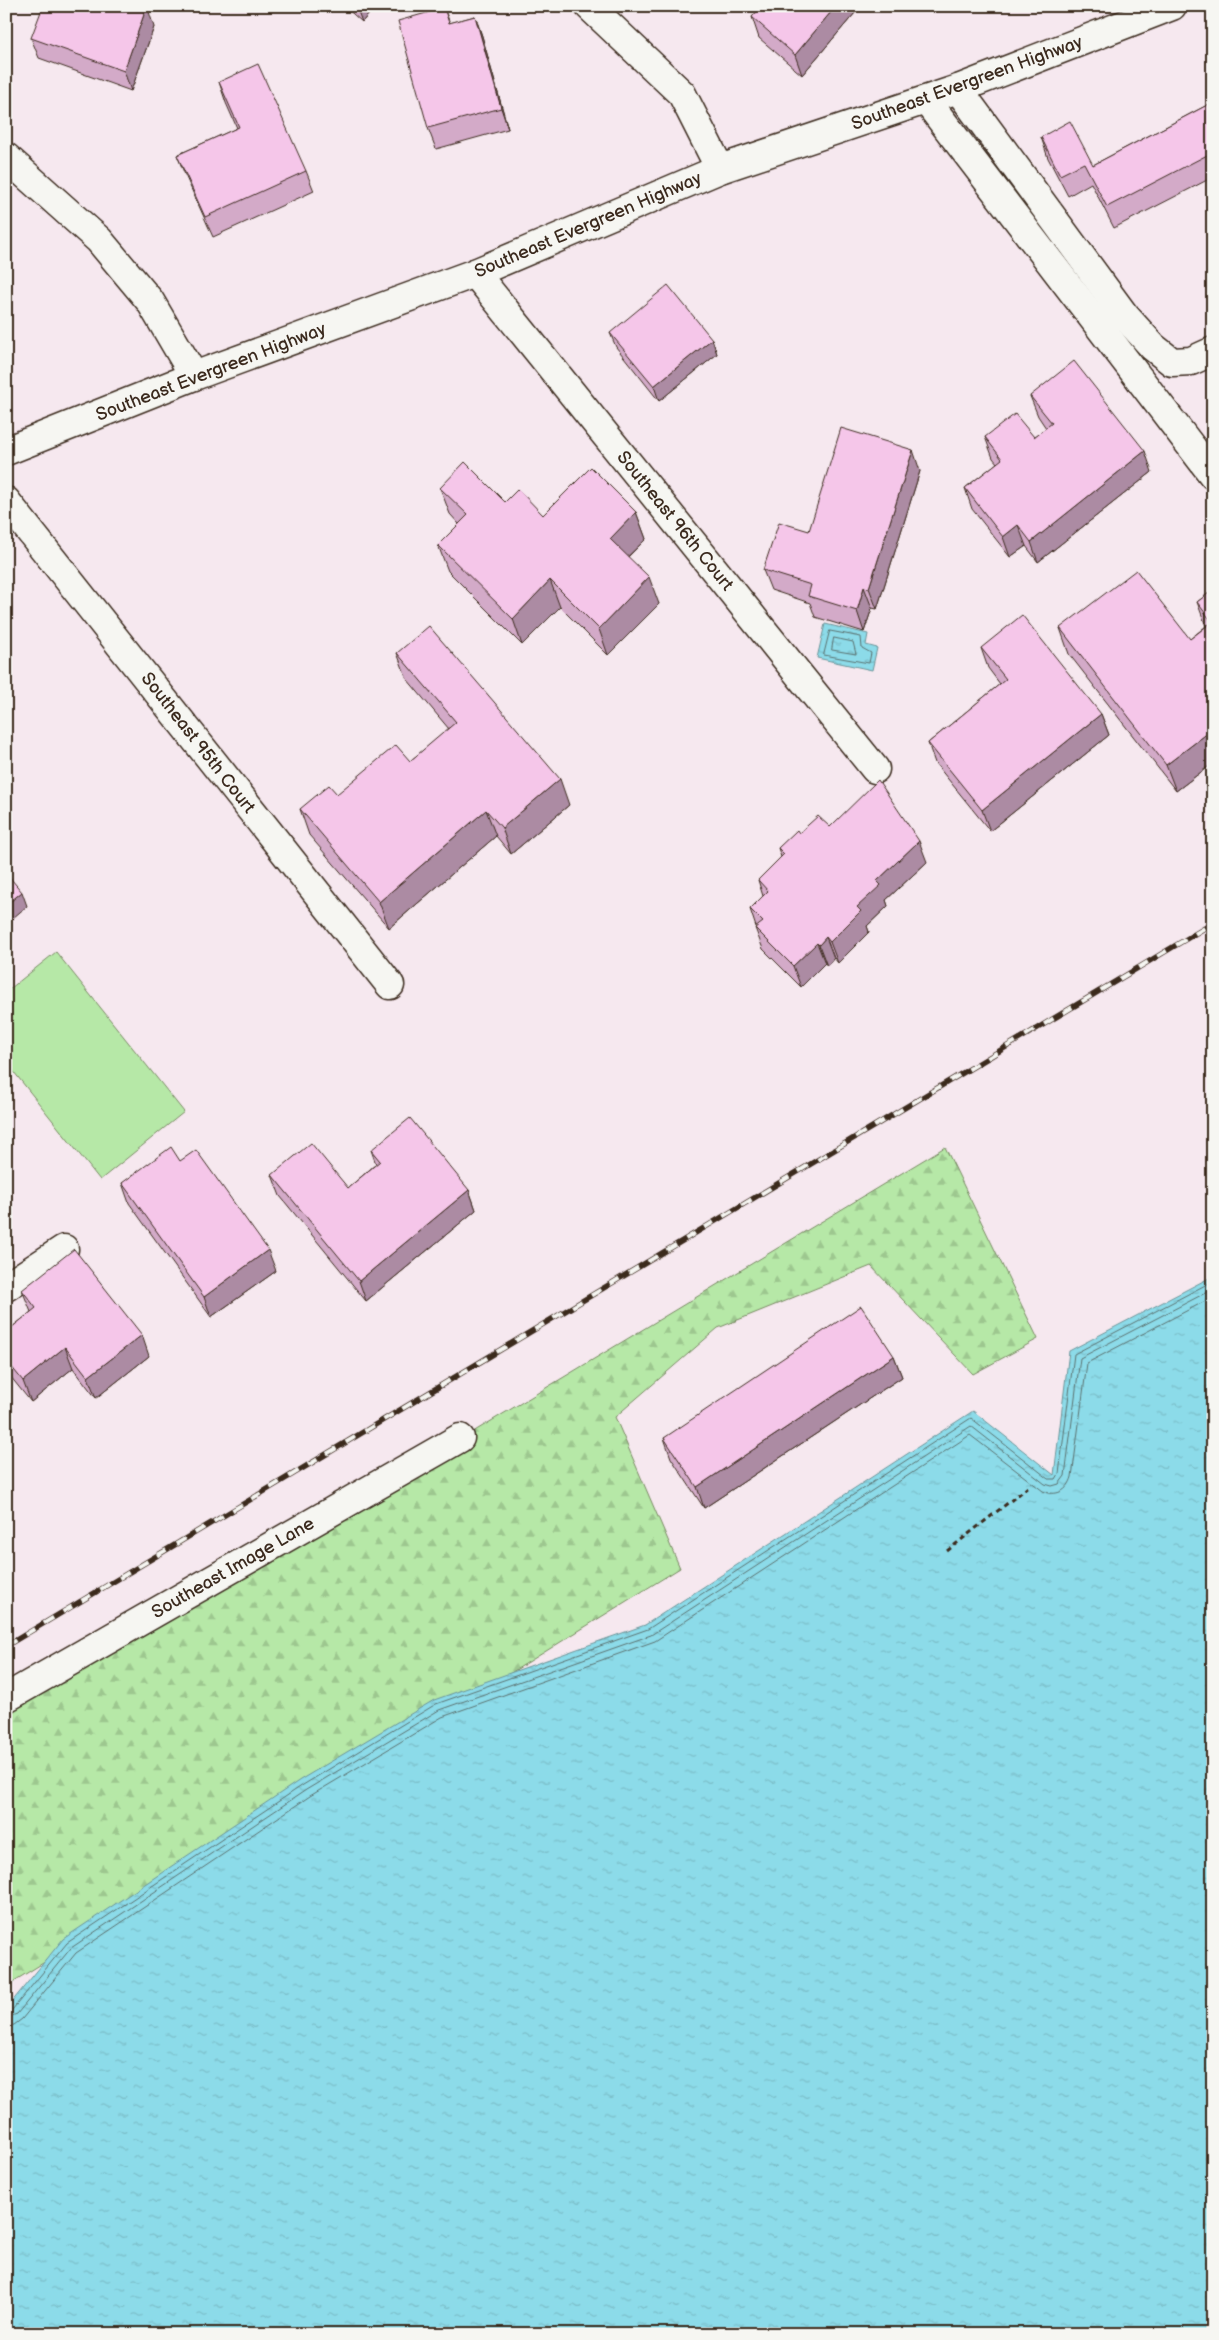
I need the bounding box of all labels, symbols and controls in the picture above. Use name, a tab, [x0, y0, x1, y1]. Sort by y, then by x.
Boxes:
street label: Southeast Evergreen Highway	[849, 31, 1086, 135]
street label: Southeast Evergreen Highway	[471, 167, 705, 282]
street label: Southeast Evergreen Highway	[93, 318, 330, 426]
street label: Southeast 96th Court	[612, 447, 738, 595]
street label: Southeast 95th Court	[137, 668, 260, 818]
street label: Southeast Image Lane	[148, 1513, 318, 1623]

